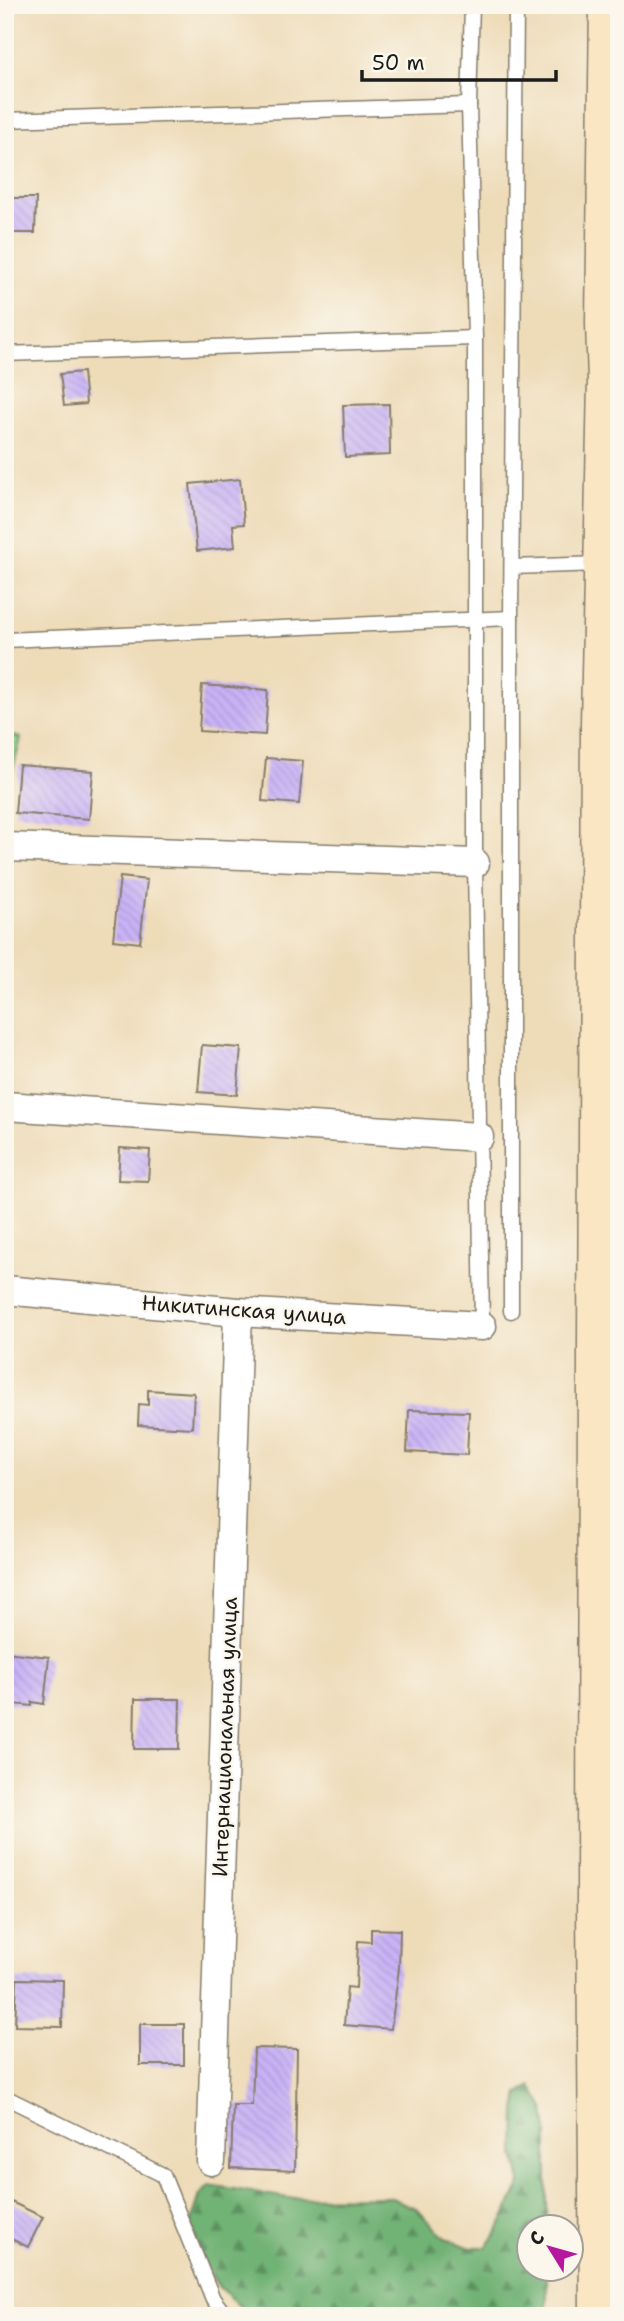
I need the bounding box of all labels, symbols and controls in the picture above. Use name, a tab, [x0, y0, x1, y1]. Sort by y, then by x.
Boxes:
scale bar	[362, 38, 556, 82]
text: 50 m	[372, 49, 425, 77]
street label: Никитинская улица	[141, 1289, 347, 1331]
street label: Интернациональная улица	[206, 1596, 244, 1878]
north arrow	[516, 2212, 586, 2282]
text: С	[523, 2226, 550, 2250]

